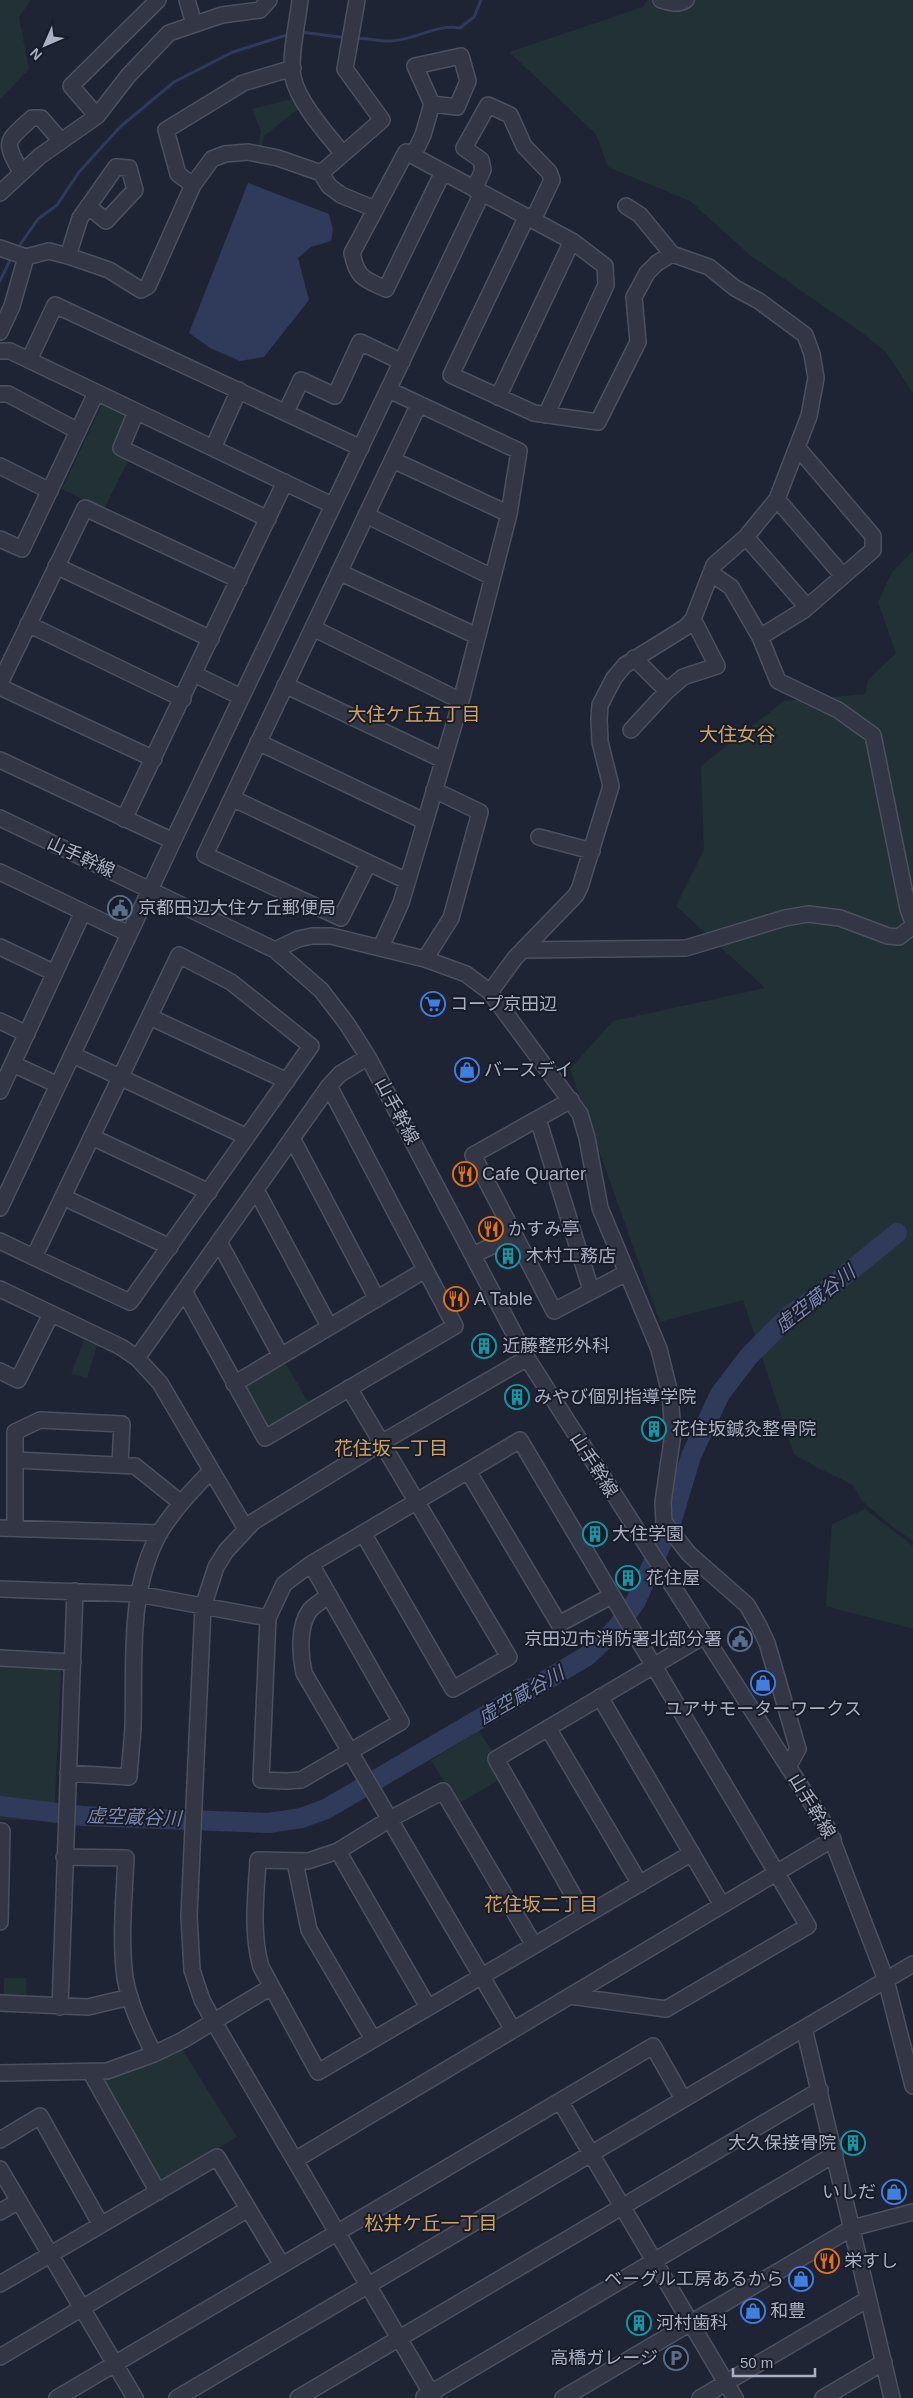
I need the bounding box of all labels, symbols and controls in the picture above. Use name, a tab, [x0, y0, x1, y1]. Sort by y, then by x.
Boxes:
north arrow	[20, 20, 70, 70]
text: N	[27, 45, 45, 63]
district label: 大住ケ丘五丁目	[347, 704, 481, 725]
district label: 大住女谷	[699, 724, 775, 745]
street label: 山手幹線	[44, 833, 118, 881]
public building icon: 京都田辺大住ケ丘郵便局	[107, 895, 133, 921]
place label: 京都田辺大住ケ丘郵便局	[138, 898, 336, 918]
supermarket icon: コープ京田辺	[420, 991, 446, 1017]
place label: コープ京田辺	[450, 994, 557, 1014]
shop icon: バースデイ	[454, 1057, 480, 1083]
place label: バースデイ	[484, 1060, 573, 1080]
street label: 山手幹線	[371, 1075, 423, 1147]
restaurant icon: Cafe Quarter	[452, 1161, 478, 1187]
place label: Cafe Quarter	[482, 1164, 586, 1184]
restaurant icon: かすみ亭	[478, 1216, 504, 1242]
place label: かすみ亭	[508, 1219, 580, 1239]
building icon: 木村工務店	[495, 1243, 521, 1269]
place label: 木村工務店	[526, 1246, 616, 1266]
water label: 虚空蔵谷川	[771, 1260, 860, 1337]
restaurant icon: A Table	[443, 1286, 469, 1312]
place label: A Table	[474, 1289, 533, 1309]
building icon: 近藤整形外科	[471, 1333, 497, 1359]
place label: 近藤整形外科	[502, 1336, 610, 1356]
building icon: みやび個別指導学院	[504, 1384, 530, 1410]
place label: みやび個別指導学院	[534, 1387, 696, 1407]
building icon: 花住坂鍼灸整骨院	[641, 1416, 667, 1442]
place label: 花住坂鍼灸整骨院	[672, 1419, 816, 1439]
street label: 山手幹線	[566, 1429, 622, 1501]
district label: 花住坂一丁目	[334, 1438, 448, 1459]
building icon: 大住学園	[582, 1521, 608, 1547]
place label: 大住学園	[612, 1524, 684, 1544]
building icon: 花住屋	[615, 1565, 641, 1591]
place label: 花住屋	[646, 1568, 700, 1588]
public building icon: 京田辺市消防署北部分署	[727, 1626, 753, 1652]
place label: 京田辺市消防署北部分署	[524, 1629, 722, 1649]
water label: 虚空蔵谷川	[475, 1661, 569, 1728]
shop icon: ユアサモーターワークス	[750, 1670, 776, 1696]
place label: ユアサモーターワークス	[664, 1699, 862, 1719]
street label: 山手幹線	[785, 1770, 839, 1842]
water label: 虚空蔵谷川	[86, 1805, 184, 1829]
district label: 花住坂二丁目	[484, 1894, 598, 1915]
building icon: 大久保接骨院	[840, 2130, 866, 2156]
place label: 大久保接骨院	[728, 2133, 836, 2153]
shop icon: いしだ	[881, 2179, 907, 2205]
place label: いしだ	[822, 2182, 876, 2202]
district label: 松井ケ丘一丁目	[364, 2213, 498, 2234]
restaurant icon: 栄すし	[814, 2248, 840, 2274]
place label: 栄すし	[844, 2251, 898, 2271]
shop icon: ベーグル工房あるから	[788, 2266, 814, 2292]
place label: ベーグル工房あるから	[604, 2269, 784, 2289]
shop icon: 和豊	[740, 2298, 766, 2324]
place label: 和豊	[770, 2301, 806, 2321]
building icon: 河村歯科	[626, 2310, 652, 2336]
place label: 河村歯科	[656, 2313, 728, 2333]
parking icon: 高橋ガレージ	[663, 2345, 689, 2371]
scale bar	[733, 2346, 816, 2378]
place label: 高橋ガレージ	[550, 2348, 658, 2368]
text: 50 m	[740, 2354, 773, 2371]

